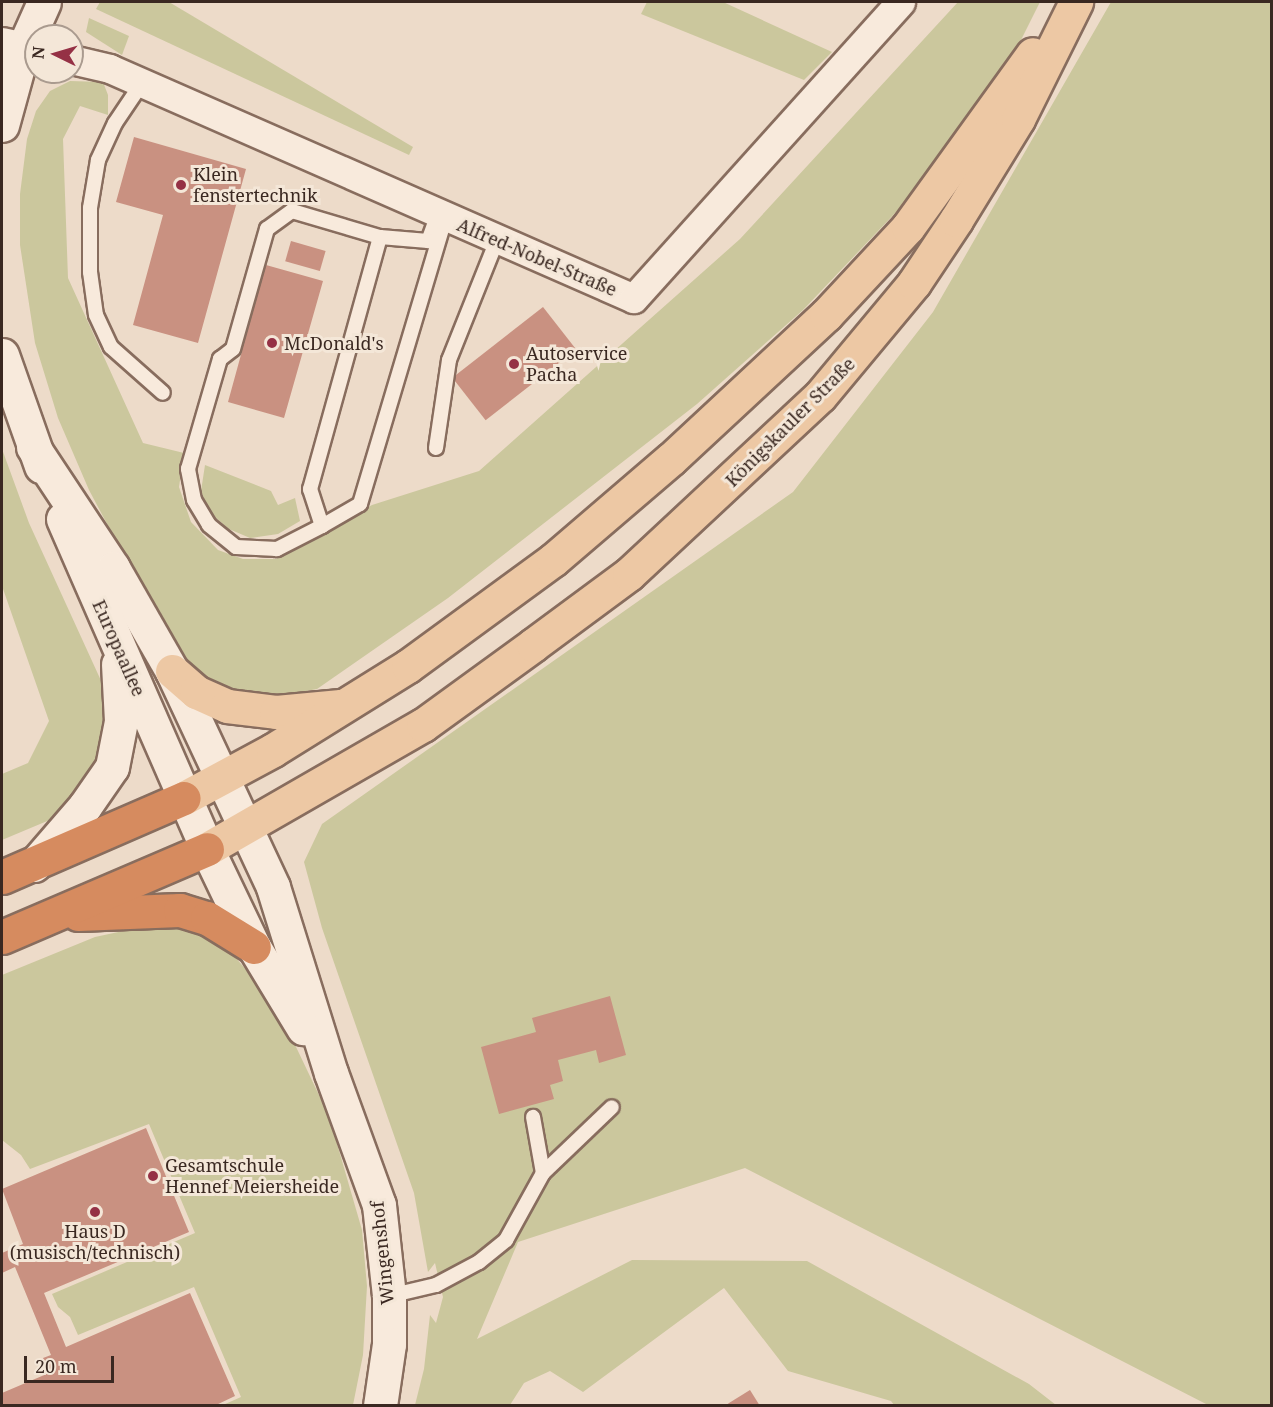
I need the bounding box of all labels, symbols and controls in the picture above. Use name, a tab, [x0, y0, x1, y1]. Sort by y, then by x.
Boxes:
north arrow	[24, 24, 84, 84]
text: N	[27, 45, 50, 60]
place label: Klein fenstertechnik	[193, 164, 318, 207]
marker: Klein fenstertechnik	[174, 178, 188, 192]
street label: Alfred-Nobel-Straße	[454, 214, 620, 300]
place label: McDonald's	[284, 332, 384, 354]
marker: McDonald's	[265, 336, 279, 350]
place label: Autoservice Pacha	[526, 343, 627, 386]
street label: Königskauler Straße	[721, 353, 859, 491]
marker: Autoservice Pacha	[507, 357, 521, 371]
street label: Europaallee	[88, 596, 150, 700]
place label: Gesamtschule Hennef Meiersheide	[165, 1155, 339, 1198]
marker: Gesamtschule Hennef Meiersheide	[146, 1169, 160, 1183]
street label: Wingenshof	[366, 1200, 398, 1306]
marker: Haus D (musisch/technisch)	[88, 1205, 102, 1219]
place label: Haus D (musisch/technisch)	[10, 1221, 180, 1264]
scale bar	[27, 1344, 117, 1382]
text: 20 m	[35, 1354, 77, 1378]

